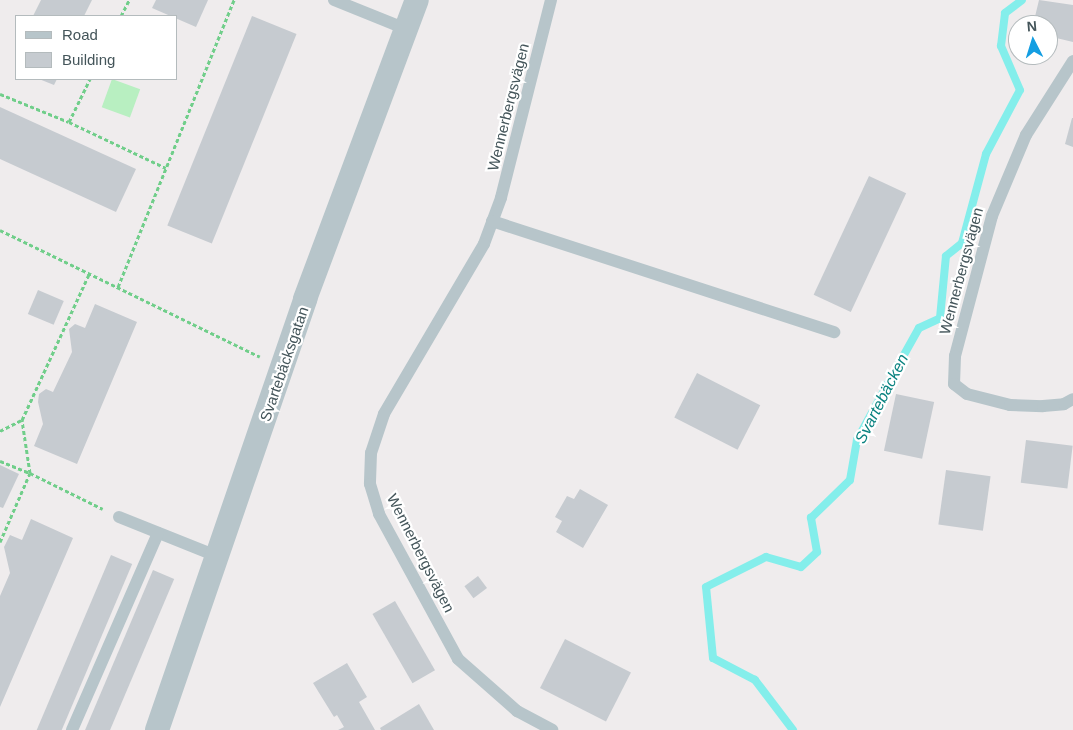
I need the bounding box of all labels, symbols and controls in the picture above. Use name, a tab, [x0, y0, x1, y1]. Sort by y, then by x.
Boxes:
legend	[15, 15, 178, 80]
north arrow	[1008, 15, 1058, 65]
text: N	[1026, 18, 1038, 34]
text: Road	[62, 26, 98, 43]
street label: Wennerbergsvägen	[483, 41, 533, 173]
text: Building	[62, 51, 115, 68]
street label: Wennerbergsvägen	[935, 206, 987, 336]
street label: Svartebäcksgatan	[256, 304, 312, 424]
water label: Svartebäcken	[851, 351, 913, 447]
street label: Wennerbergsvägen	[383, 491, 459, 615]

